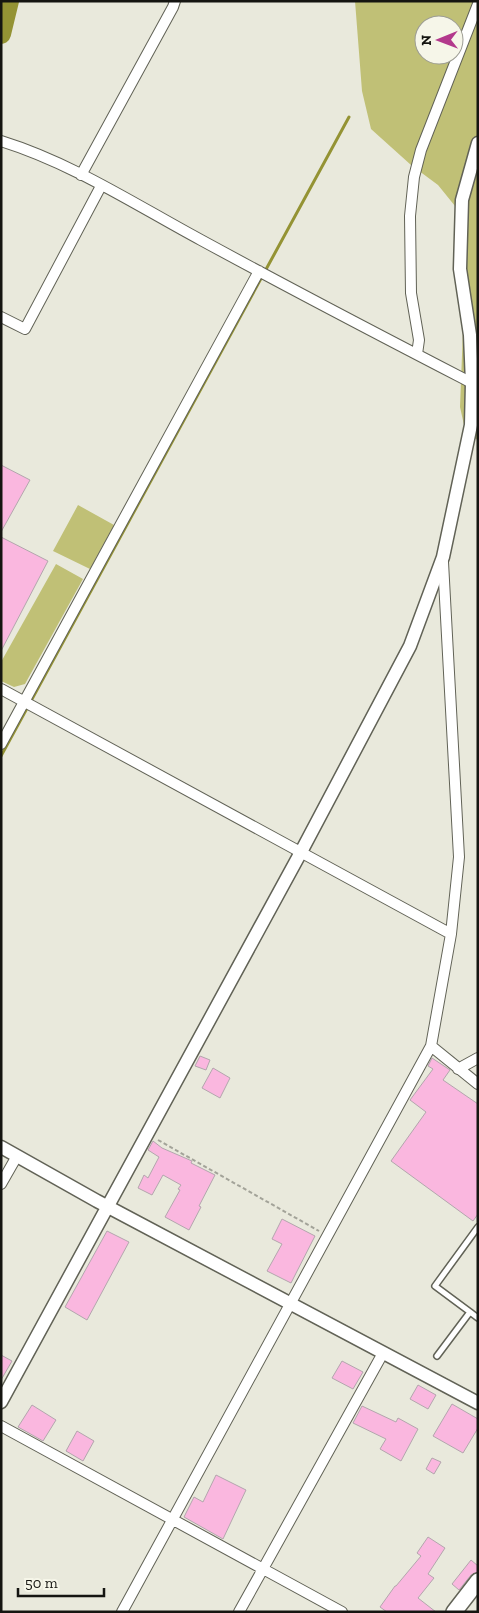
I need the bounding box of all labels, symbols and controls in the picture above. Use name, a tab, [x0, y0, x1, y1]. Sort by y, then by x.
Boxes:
north arrow	[414, 15, 464, 65]
text: N	[418, 34, 435, 46]
scale bar	[18, 1566, 104, 1598]
text: 50 m	[25, 1574, 58, 1592]

